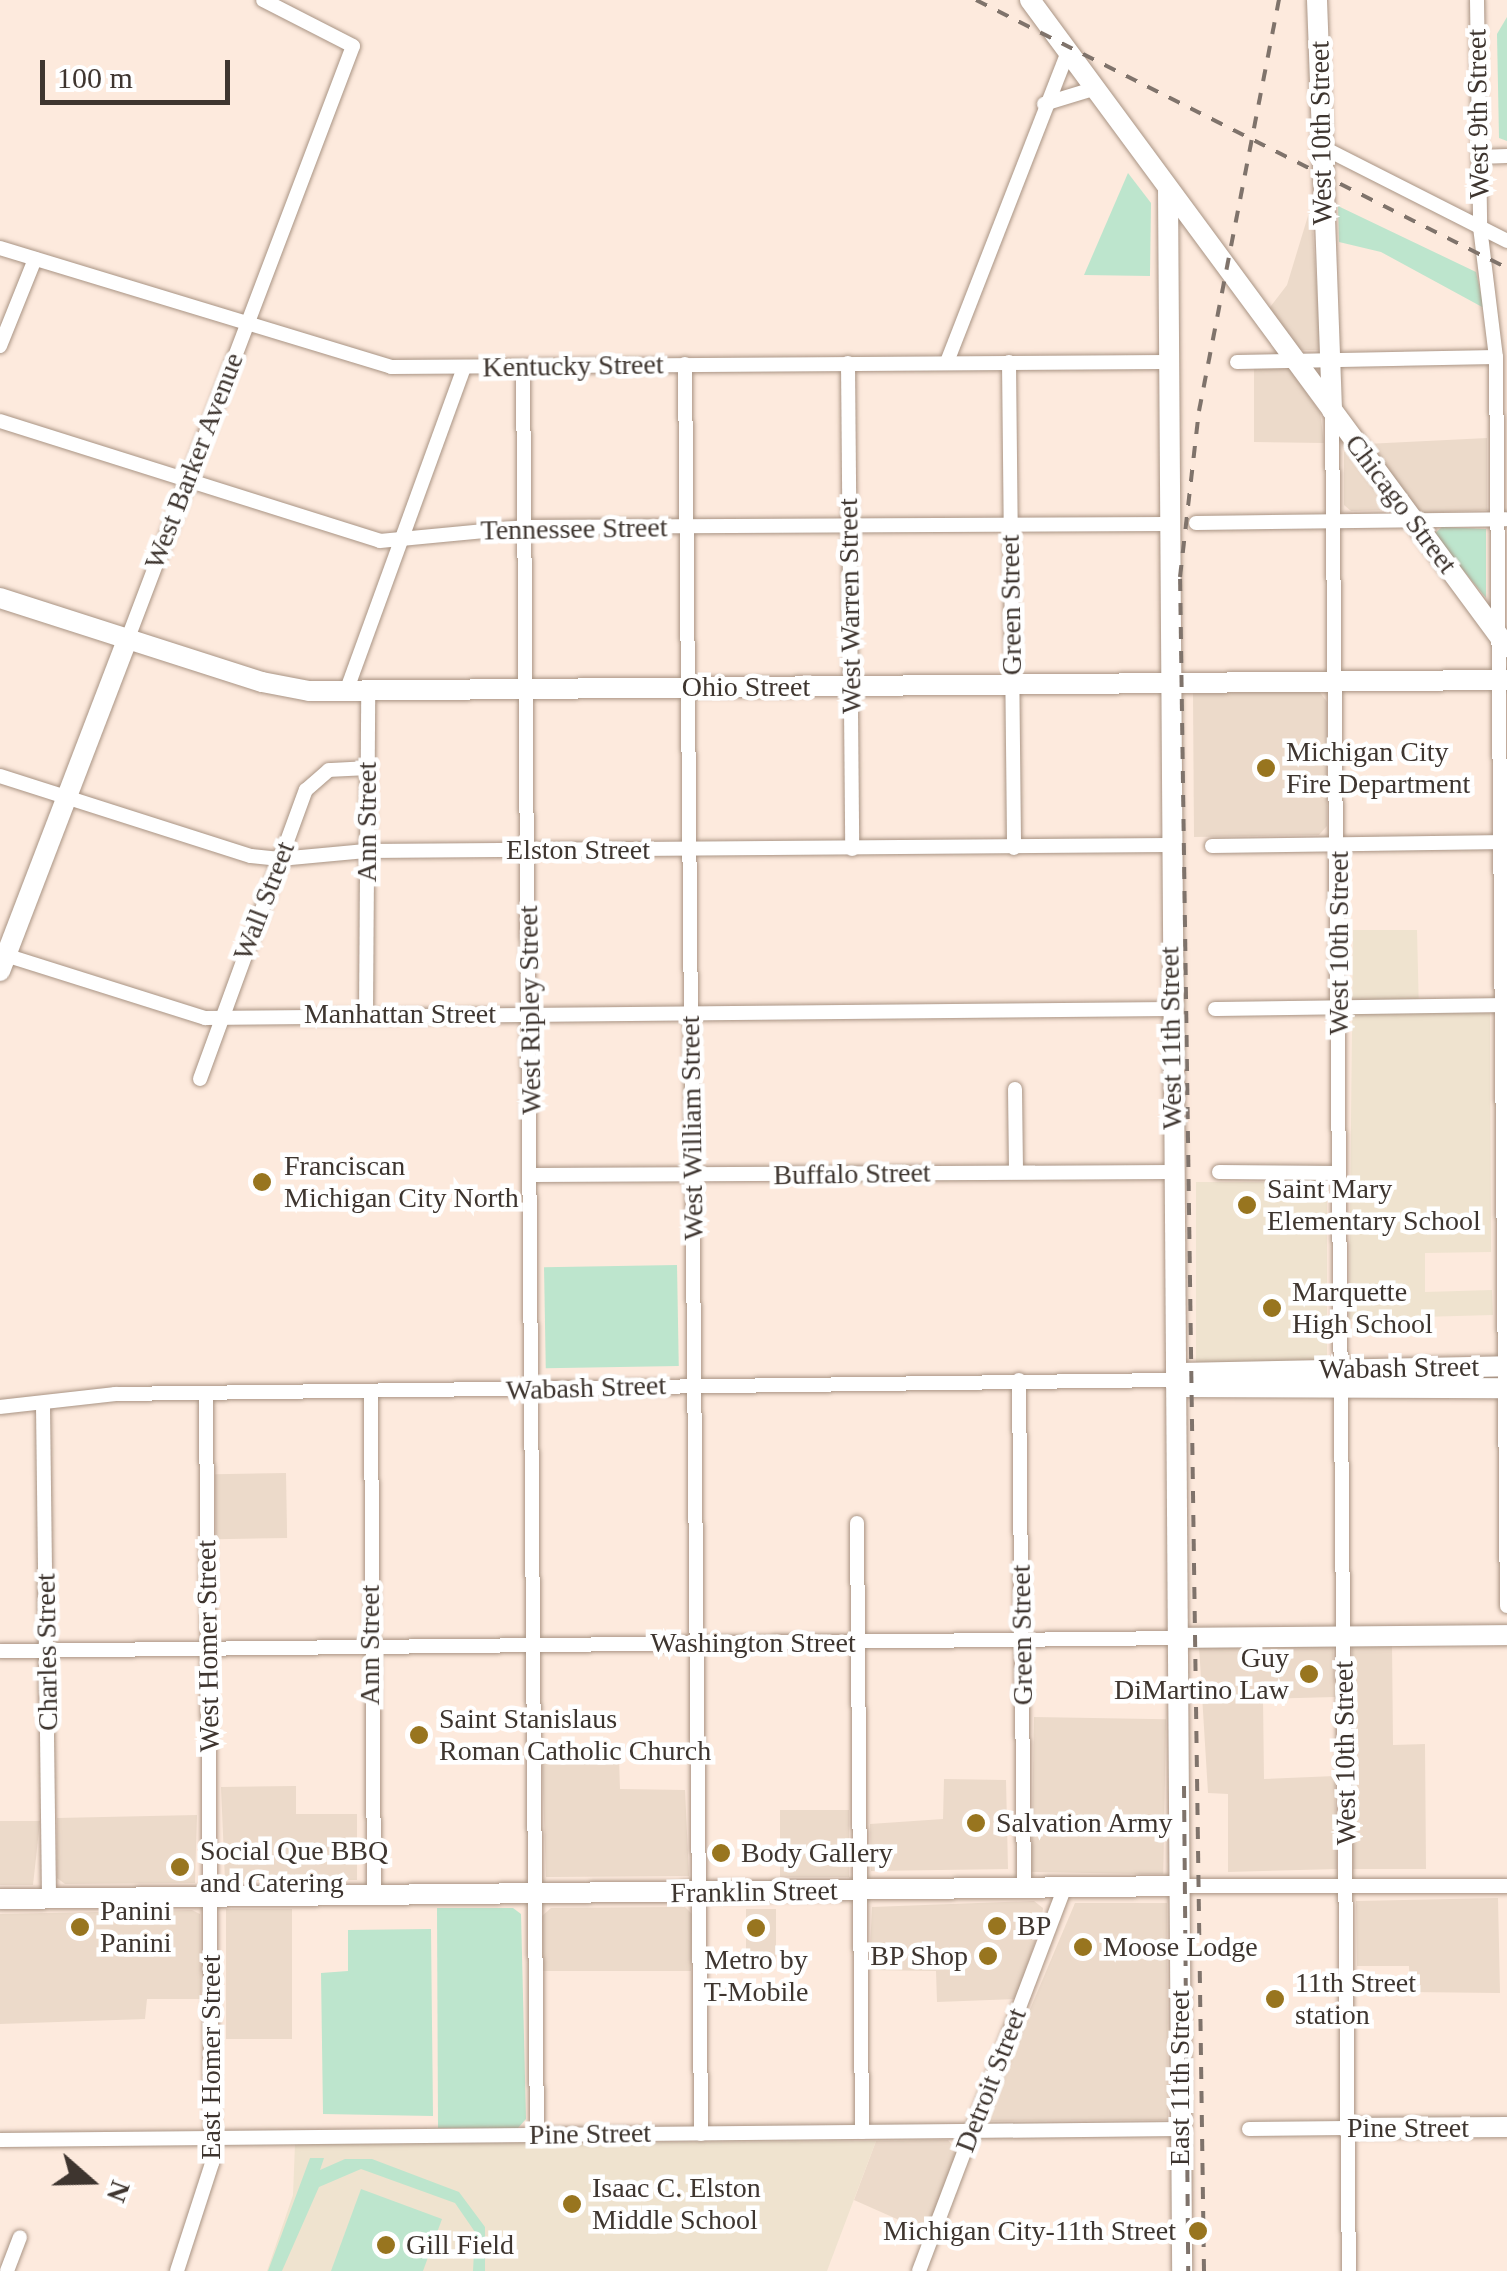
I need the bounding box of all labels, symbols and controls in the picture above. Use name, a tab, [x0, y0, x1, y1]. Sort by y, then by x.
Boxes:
street label: West 9th Street	[1460, 29, 1496, 199]
scale bar	[45, 40, 235, 102]
street label: West 10th Street	[1303, 41, 1339, 225]
text: 100 m	[57, 61, 133, 94]
street label: West Barker Avenue	[137, 347, 251, 575]
street label: Kentucky Street	[482, 348, 664, 384]
street label: Chicago Street	[1338, 428, 1464, 580]
street label: West Warren Street	[831, 498, 869, 714]
street label: Tennessee Street	[480, 511, 668, 547]
street label: Green Street	[993, 534, 1029, 676]
street label: Ohio Street	[682, 670, 810, 704]
place label: Michigan City Fire Department	[1286, 735, 1470, 801]
marker: Michigan City Fire Department	[1255, 757, 1277, 779]
street label: Ann Street	[350, 762, 384, 882]
street label: Elston Street	[506, 833, 650, 867]
street label: Wall Street	[226, 837, 302, 965]
street label: West 10th Street	[1322, 851, 1356, 1035]
street label: West Ripley Street	[511, 905, 549, 1115]
street label: West 11th Street	[1153, 946, 1189, 1130]
street label: Manhattan Street	[304, 997, 496, 1031]
street label: West William Street	[673, 1015, 711, 1241]
place label: Franciscan Michigan City North	[284, 1149, 519, 1215]
street label: Buffalo Street	[773, 1156, 931, 1192]
marker: Franciscan Michigan City North	[249, 1169, 275, 1195]
place label: Saint Mary Elementary School	[1267, 1172, 1481, 1238]
marker: Saint Mary Elementary School	[1236, 1194, 1258, 1216]
place label: Marquette High School	[1292, 1275, 1433, 1341]
marker: Marquette High School	[1261, 1297, 1283, 1319]
street label: Wabash Street	[1319, 1350, 1479, 1386]
street label: Wabash Street	[505, 1368, 667, 1408]
street label: West Homer Street	[189, 1540, 227, 1752]
street label: Green Street	[1004, 1564, 1040, 1706]
street label: Charles Street	[29, 1573, 65, 1731]
street label: Ann Street	[353, 1585, 387, 1705]
street label: Washington Street	[650, 1626, 856, 1660]
place label: Guy DiMartino Law	[1114, 1641, 1289, 1707]
street label: West 10th Street	[1327, 1661, 1363, 1845]
marker: Guy DiMartino Law	[1298, 1663, 1320, 1685]
place label: Saint Stanislaus Roman Catholic Church	[439, 1702, 711, 1768]
marker: Saint Stanislaus Roman Catholic Church	[408, 1724, 430, 1746]
place label: Salvation Army	[996, 1806, 1174, 1840]
marker: Salvation Army	[965, 1812, 987, 1834]
place label: Social Que BBQ and Catering	[200, 1834, 388, 1900]
place label: Body Gallery	[741, 1836, 893, 1870]
marker: Body Gallery	[710, 1842, 732, 1864]
marker: Social Que BBQ and Catering	[169, 1856, 191, 1878]
street label: Franklin Street	[670, 1874, 838, 1910]
place label: Panini Panini	[100, 1894, 172, 1960]
place label: BP	[1017, 1909, 1051, 1943]
marker: BP	[986, 1915, 1008, 1937]
marker: Panini Panini	[69, 1916, 91, 1938]
marker: Metro by T-Mobile	[745, 1917, 767, 1939]
place label: Moose Lodge	[1103, 1930, 1258, 1964]
marker: Moose Lodge	[1072, 1936, 1094, 1958]
place label: BP Shop	[869, 1939, 968, 1973]
place label: Metro by T-Mobile	[704, 1943, 808, 2009]
marker: BP Shop	[977, 1945, 999, 1967]
street label: East Homer Street	[194, 1954, 228, 2160]
place label: 11th Street station	[1295, 1966, 1416, 2032]
marker: 11th Street station	[1264, 1988, 1286, 2010]
street label: East 11th Street	[1163, 1990, 1197, 2166]
street label: Detroit Street	[948, 2003, 1034, 2157]
street label: Pine Street	[1347, 2111, 1469, 2145]
street label: Pine Street	[529, 2116, 651, 2152]
north arrow	[40, 2131, 140, 2231]
place label: Isaac C. Elston Middle School	[592, 2171, 761, 2237]
text: N	[101, 2177, 137, 2206]
marker: Isaac C. Elston Middle School	[561, 2193, 583, 2215]
place label: Michigan City-11th Street	[883, 2214, 1176, 2248]
marker: Michigan City-11th Street	[1185, 2218, 1211, 2244]
place label: Gill Field	[406, 2228, 514, 2262]
marker: Gill Field	[375, 2234, 397, 2256]

